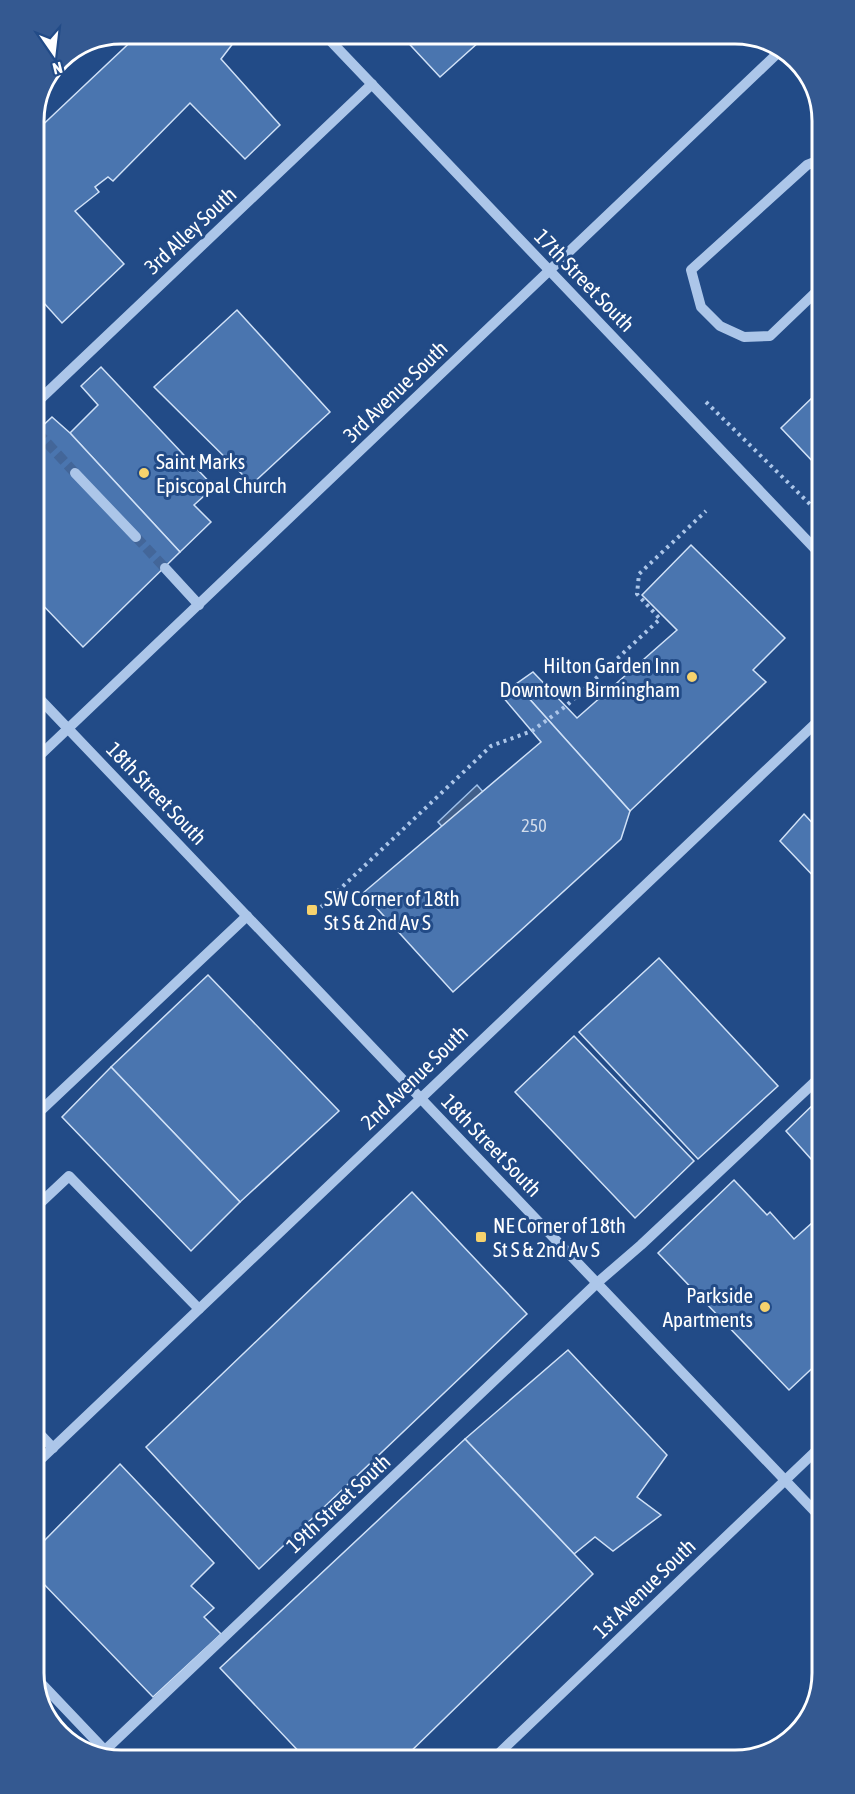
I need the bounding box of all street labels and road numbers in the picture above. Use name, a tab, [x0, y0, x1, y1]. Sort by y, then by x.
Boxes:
street label: 3rd Alley South	[139, 182, 241, 278]
street label: 17th Street South	[530, 224, 640, 336]
street label: 3rd Avenue South	[338, 335, 452, 447]
street label: 18th Street South	[102, 737, 212, 849]
street label: 2nd Avenue South	[356, 1020, 472, 1134]
street label: 18th Street South	[437, 1089, 547, 1201]
street label: 19th Street South	[281, 1449, 395, 1557]
street label: 1st Avenue South	[588, 1533, 700, 1643]

